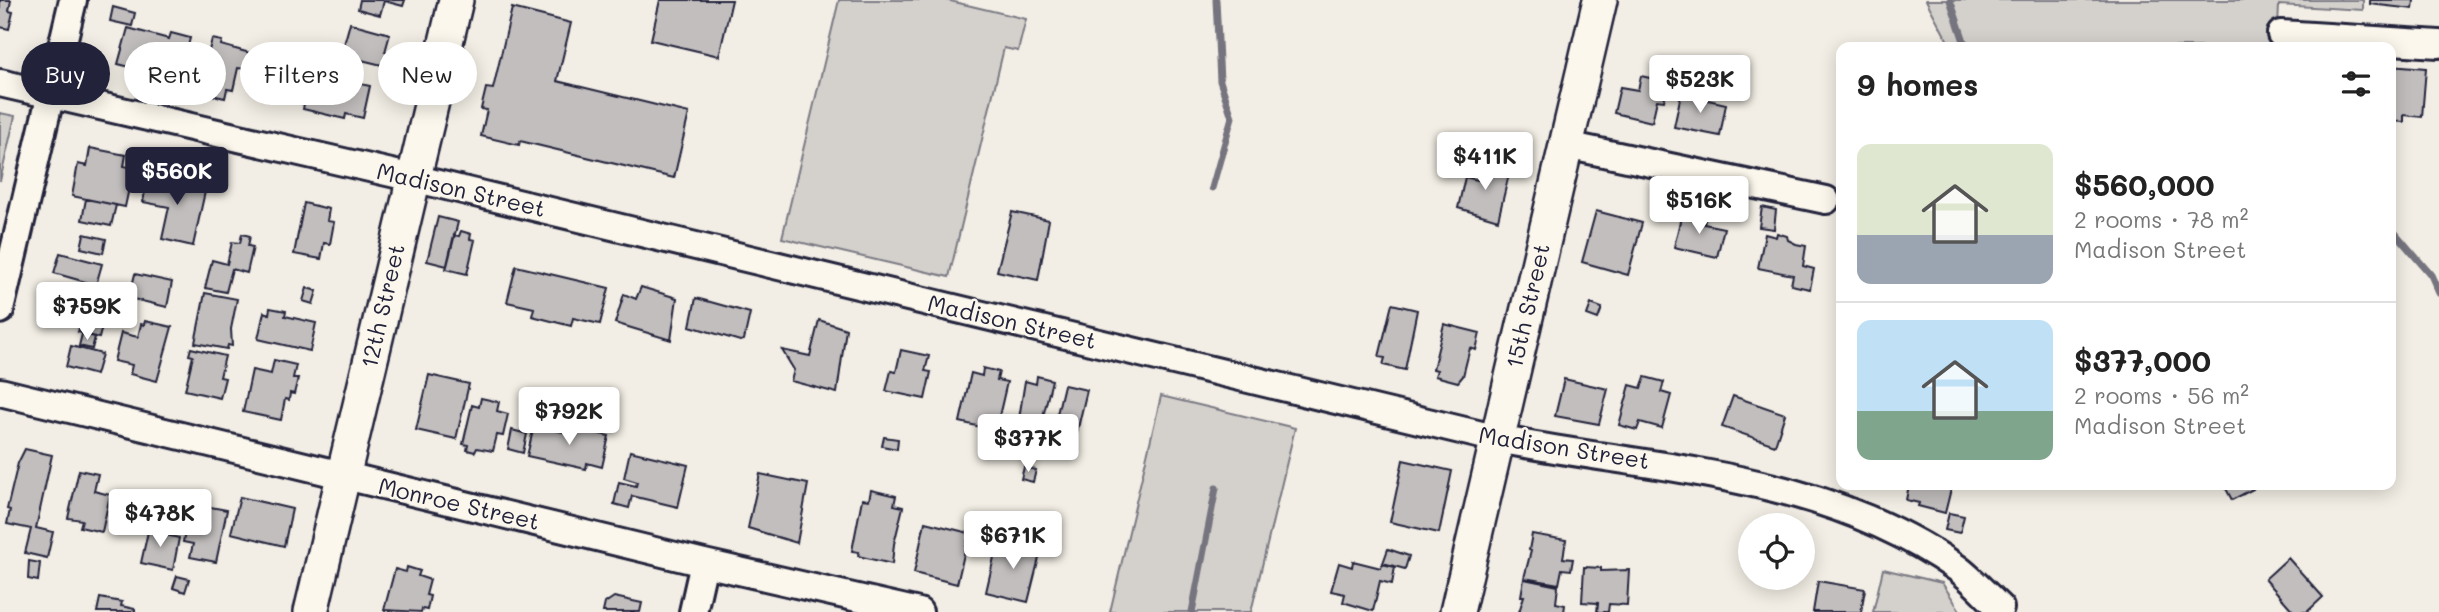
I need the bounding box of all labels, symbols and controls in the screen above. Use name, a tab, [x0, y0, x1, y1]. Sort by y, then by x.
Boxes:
chip: Buy	[21, 42, 110, 105]
chip: Rent	[124, 42, 226, 105]
chip: Filters	[240, 42, 364, 105]
chip: New	[378, 42, 477, 105]
pin: $523K	[1651, 55, 1749, 115]
text: $523K	[1665, 63, 1735, 93]
text: 9 homes	[1857, 64, 1978, 104]
icon: filters	[2337, 65, 2375, 103]
pin: $411K	[1436, 132, 1534, 192]
text: $411K	[1453, 140, 1517, 170]
pin: $560K	[128, 148, 226, 207]
text: $560K	[141, 155, 213, 185]
street label: Madison Street	[374, 155, 549, 223]
text: $560,000	[2074, 164, 2215, 204]
icon: home	[1913, 172, 1997, 256]
pin: $516K	[1650, 176, 1748, 236]
text: $516K	[1666, 184, 1732, 214]
text: 2 rooms · 78 m²	[2074, 204, 2248, 234]
text: Madison Street	[2074, 234, 2246, 264]
street label: 15th Street	[1498, 240, 1556, 371]
street label: 12th Street	[353, 241, 411, 371]
pin: $759K	[38, 282, 136, 342]
street label: Madison Street	[925, 287, 1100, 355]
text: $759K	[52, 290, 122, 320]
text: $377,000	[2074, 340, 2211, 380]
icon: home	[1913, 348, 1997, 432]
text: 2 rooms · 56 m²	[2074, 380, 2249, 410]
pin: $792K	[520, 388, 618, 447]
text: $792K	[535, 395, 603, 425]
text: Madison Street	[2074, 410, 2246, 440]
pin: $377K	[979, 414, 1077, 474]
street label: Madison Street	[1477, 419, 1652, 475]
text: $377K	[994, 422, 1062, 452]
street label: Monroe Street	[376, 470, 543, 536]
pin: $478K	[111, 490, 209, 549]
text: $478K	[124, 497, 196, 527]
pin: $671K	[964, 512, 1062, 571]
map controls	[1738, 513, 1815, 590]
button: locate	[1738, 513, 1815, 590]
text: $671K	[980, 519, 1046, 549]

